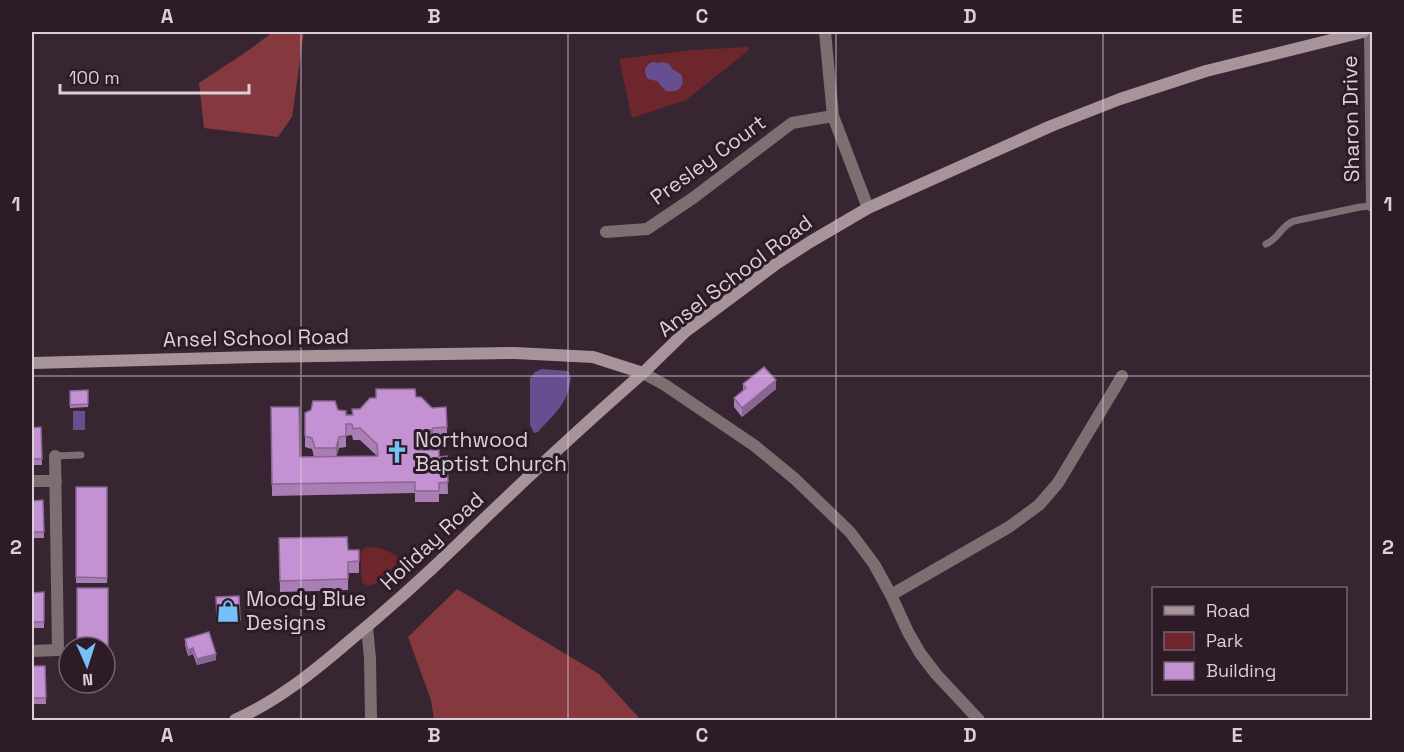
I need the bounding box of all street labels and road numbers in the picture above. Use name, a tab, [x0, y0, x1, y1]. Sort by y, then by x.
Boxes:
street label: Sharon Drive	[1336, 55, 1365, 183]
street label: Presley Court	[645, 109, 771, 211]
street label: Ansel School Road	[652, 209, 817, 342]
street label: Ansel School Road	[163, 322, 349, 353]
street label: Holiday Road	[374, 486, 489, 596]

